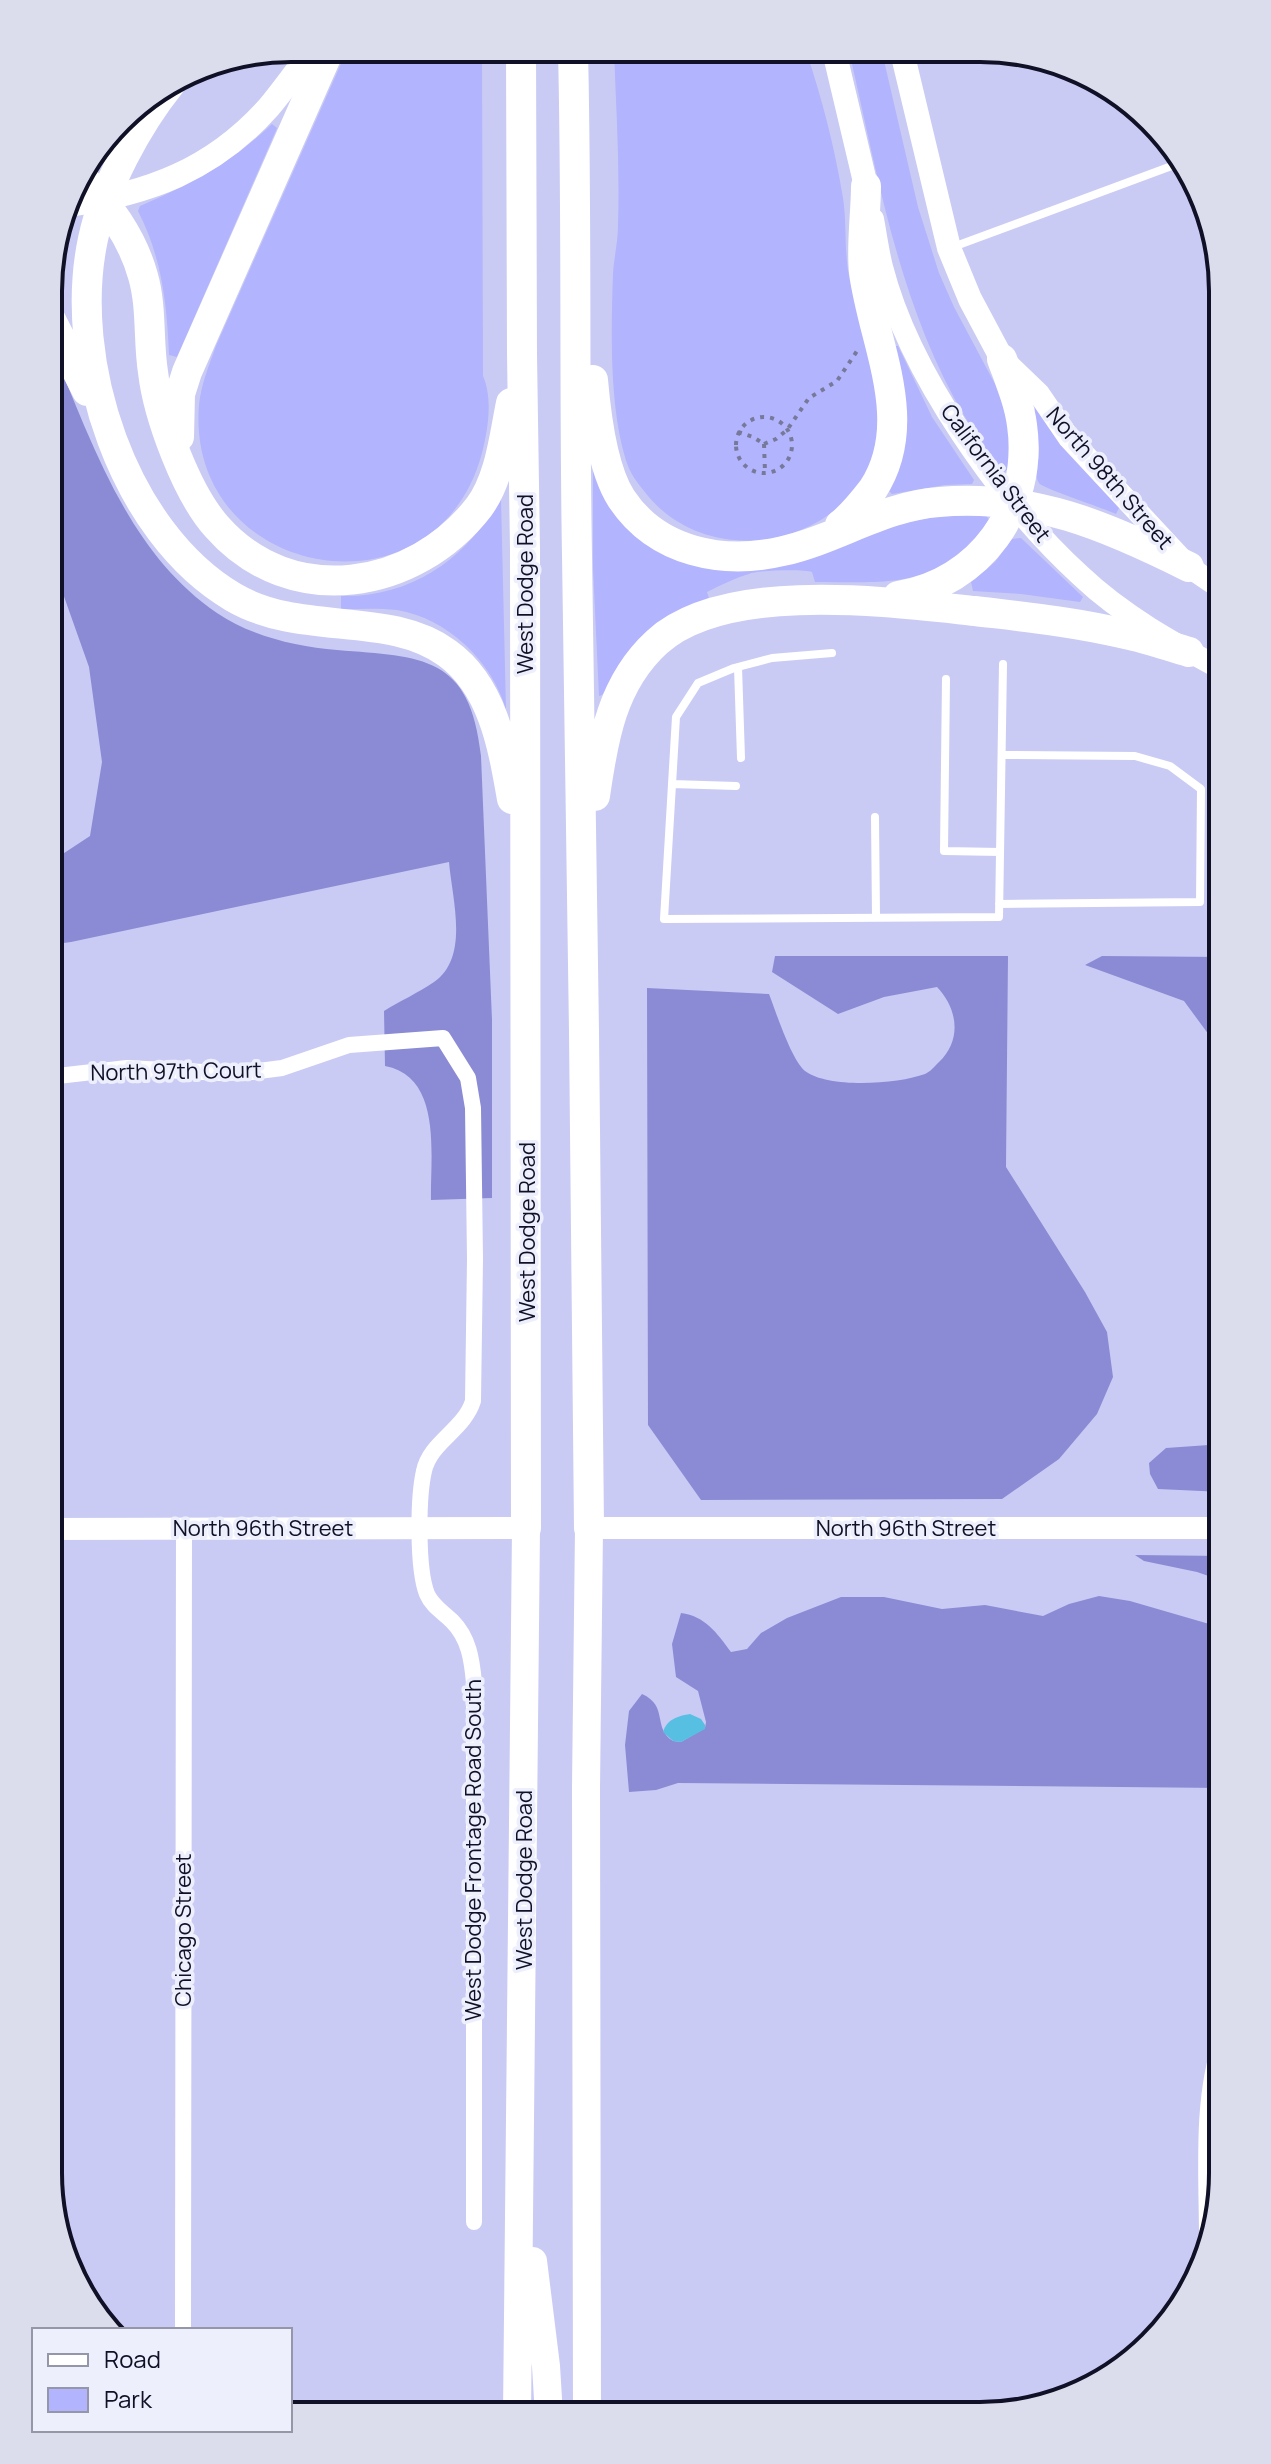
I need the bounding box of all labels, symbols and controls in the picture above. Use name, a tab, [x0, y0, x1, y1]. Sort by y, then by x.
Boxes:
street label: California Street	[934, 398, 1058, 548]
street label: North 98th Street	[1040, 400, 1180, 556]
street label: West Dodge Road	[510, 494, 540, 674]
street label: North 97th Court	[90, 1055, 262, 1087]
street label: West Dodge Road	[512, 1142, 542, 1322]
street label: North 96th Street	[173, 1513, 353, 1543]
street label: North 96th Street	[816, 1513, 996, 1543]
street label: West Dodge Frontage Road South	[458, 1679, 488, 2021]
street label: West Dodge Road	[509, 1790, 539, 1970]
street label: Chicago Street	[168, 1853, 198, 2007]
legend	[32, 2328, 292, 2432]
text: Road	[104, 2342, 161, 2375]
text: Park	[104, 2382, 153, 2415]

